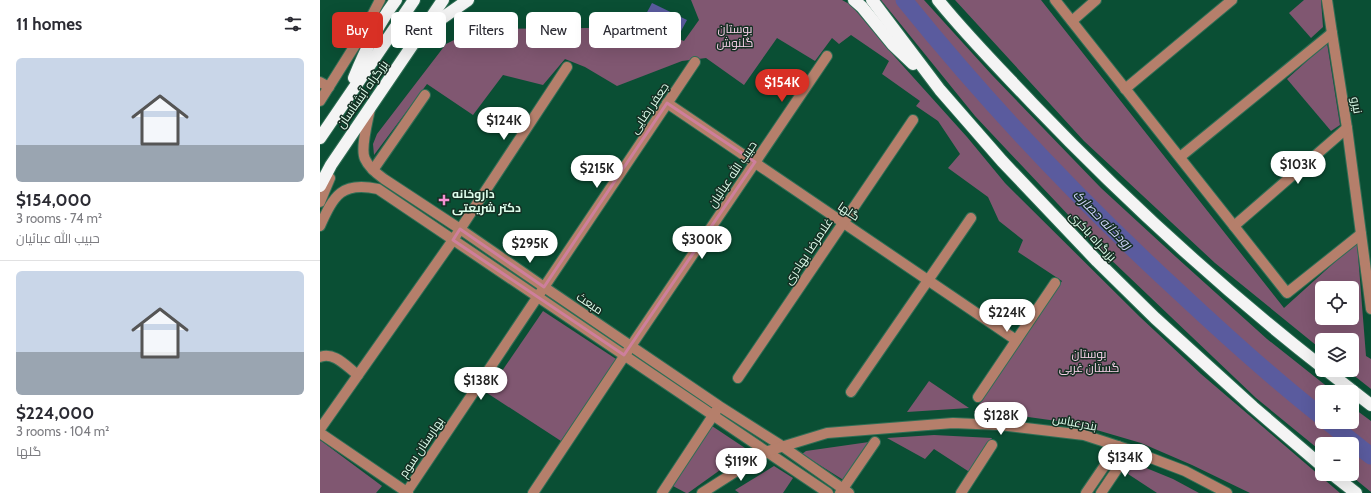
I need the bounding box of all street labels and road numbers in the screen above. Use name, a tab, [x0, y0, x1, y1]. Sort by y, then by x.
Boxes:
street label: بزرگراه آبشناسان	[333, 57, 391, 131]
street label: جعفر رضایی	[626, 80, 672, 136]
street label: نیرو	[1348, 95, 1366, 115]
street label: حبیب الله عبائیان	[704, 138, 760, 210]
street label: گلها	[835, 198, 863, 224]
street label: بزرگراه باکری	[1066, 208, 1120, 264]
street label: غلامرضا بهادری	[780, 215, 836, 287]
street label: مبعث	[574, 289, 606, 317]
street label: بندرعباس	[1051, 410, 1099, 434]
street label: بهارستان سوم	[395, 414, 448, 481]

